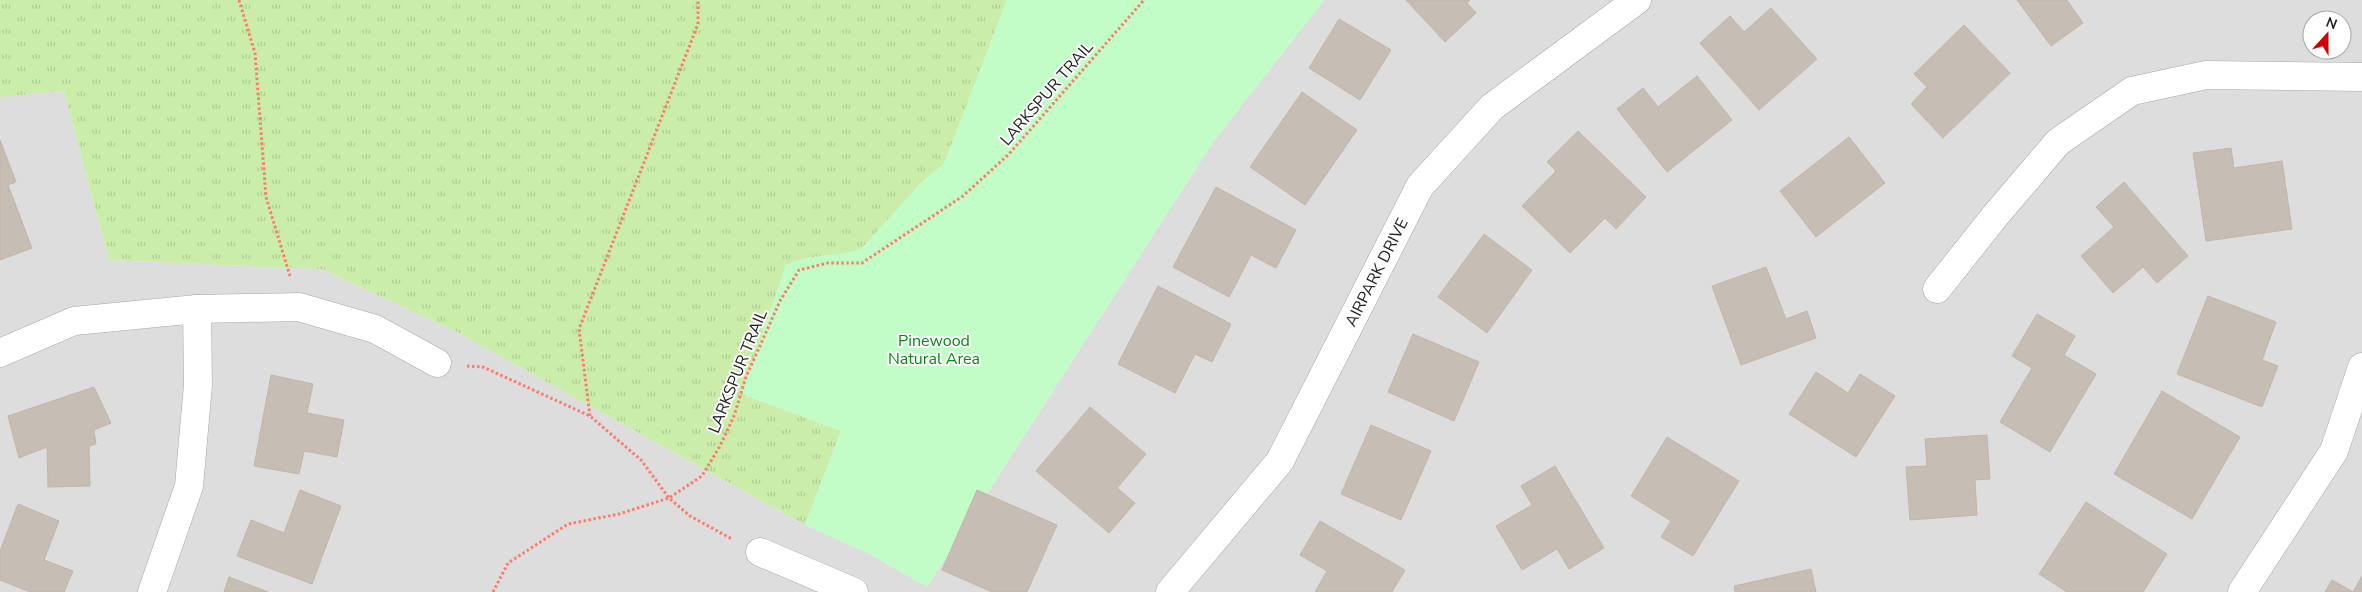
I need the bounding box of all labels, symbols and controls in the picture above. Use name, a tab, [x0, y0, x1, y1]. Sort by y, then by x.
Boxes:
north arrow	[2302, 10, 2352, 60]
text: N	[2323, 13, 2340, 34]
street label: LARKSPUR TRAIL	[995, 37, 1098, 150]
street label: AIRPARK DRIVE	[1340, 214, 1414, 330]
street label: LARKSPUR TRAIL	[703, 306, 773, 436]
park label: Pinewood Natural Area	[888, 330, 980, 370]

